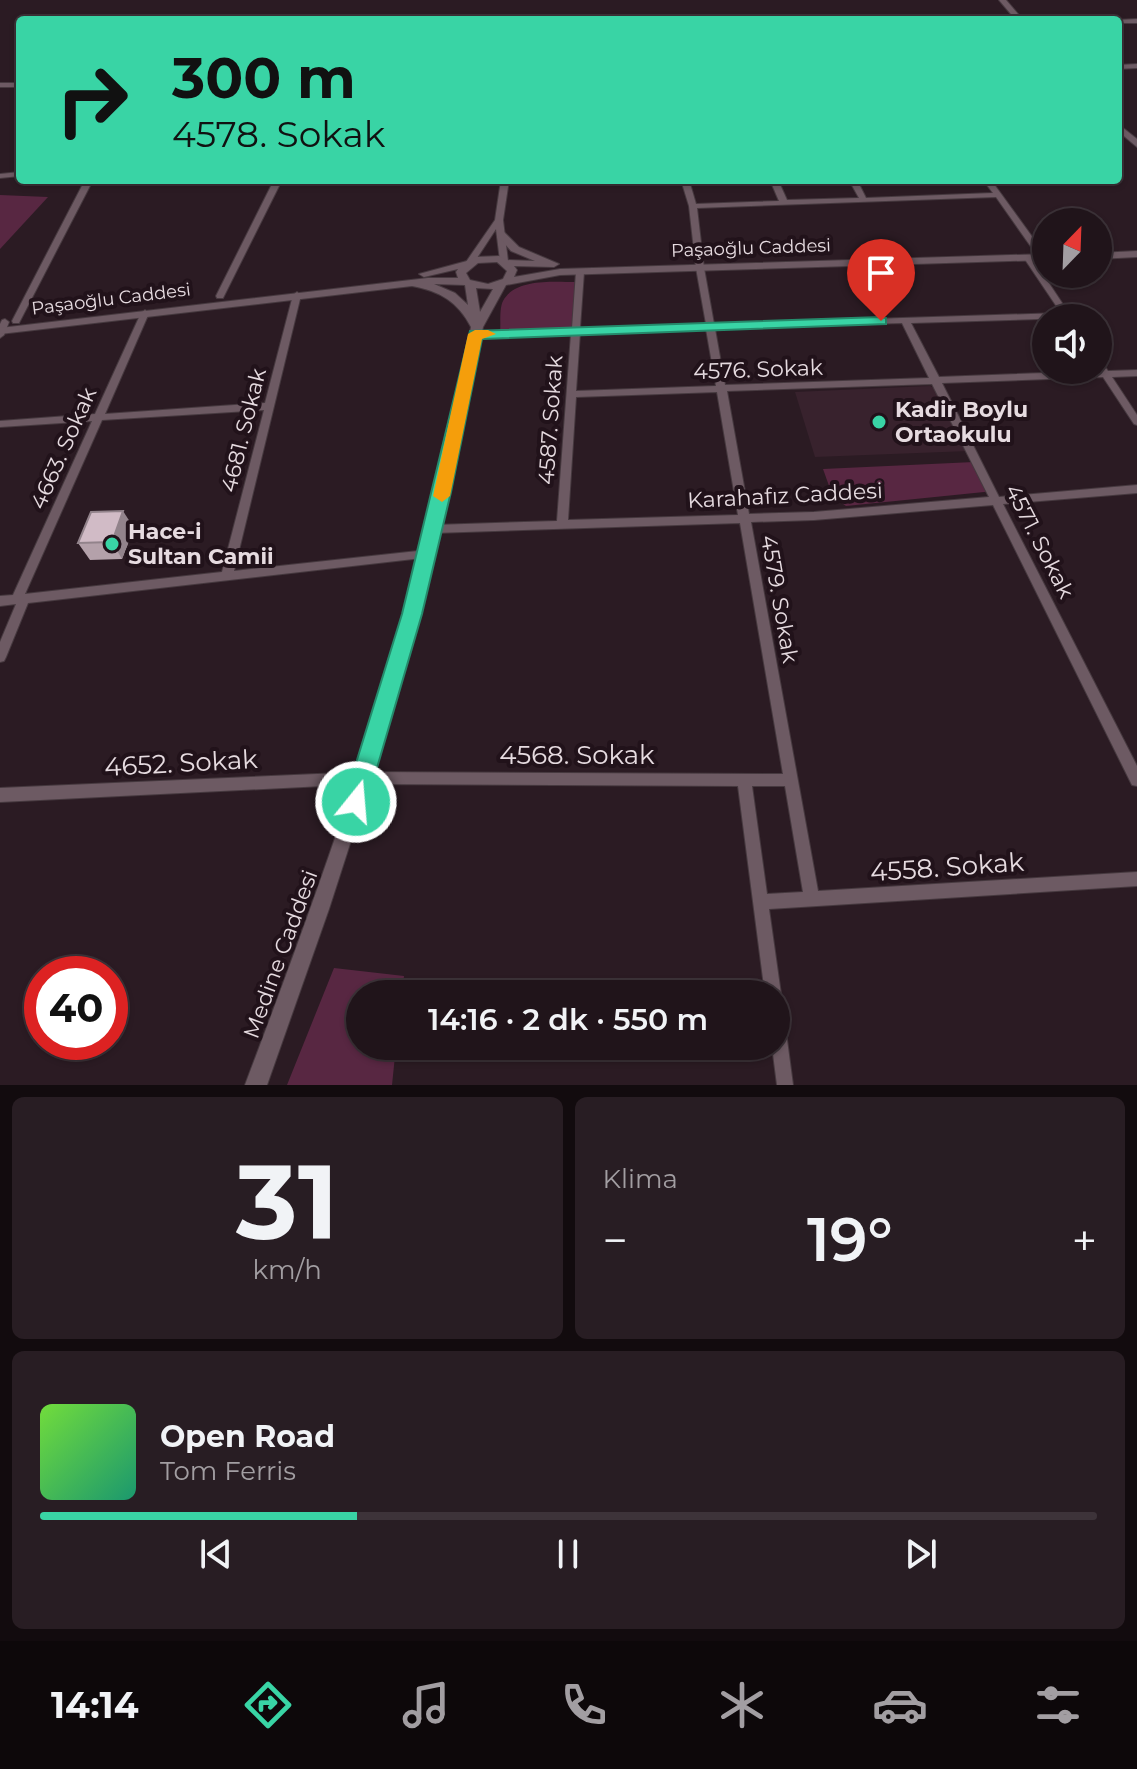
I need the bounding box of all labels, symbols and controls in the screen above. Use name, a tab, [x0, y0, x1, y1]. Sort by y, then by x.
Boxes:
text: 300 m	[172, 44, 356, 112]
icon: right	[40, 48, 144, 152]
text: 4578. Sokak	[172, 112, 385, 156]
north arrow	[1032, 208, 1112, 288]
map controls	[1032, 208, 1112, 384]
street label: Paşaoğlu Caddesi	[671, 234, 831, 262]
pin	[847, 239, 915, 321]
icon: arrive	[859, 251, 903, 295]
street label: Paşaoğlu Caddesi	[30, 278, 192, 320]
button: sound	[1032, 304, 1112, 384]
street label: 4587. Sokak	[533, 354, 569, 486]
street label: 4576. Sokak	[693, 354, 824, 385]
street label: 4681. Sokak	[215, 365, 272, 495]
street label: 4663. Sokak	[25, 382, 103, 513]
place label: Kadir Boylu Ortaokulu	[895, 396, 1028, 448]
marker: Kadir Boylu Ortaokulu	[870, 413, 888, 431]
street label: Karahafız Caddesi	[687, 477, 883, 514]
street label: 4571. Sokak	[999, 480, 1080, 604]
place label: Hace-i Sultan Camii	[128, 518, 274, 570]
street label: 4579. Sokak	[755, 533, 804, 666]
marker: Hace-i Sultan Camii	[103, 535, 121, 553]
street label: 4568. Sokak	[499, 739, 655, 771]
street label: 4652. Sokak	[104, 743, 259, 783]
position arrow	[314, 760, 398, 844]
street label: 4558. Sokak	[869, 846, 1025, 888]
street label: Medine Caddesi	[237, 866, 323, 1042]
speed limit sign: 40	[24, 956, 128, 1060]
text: 14:16 · 2 dk · 550 m	[428, 1001, 708, 1038]
text: 31	[236, 1138, 338, 1265]
text: Klima	[603, 1163, 678, 1195]
text: 19°	[807, 1203, 893, 1276]
text: −	[603, 1213, 628, 1267]
text: +	[1072, 1213, 1097, 1267]
text: km/h	[253, 1254, 322, 1286]
text: Open Road	[160, 1418, 335, 1455]
text: Tom Ferris	[160, 1455, 296, 1487]
icon: previous	[194, 1532, 238, 1576]
icon: pause	[546, 1532, 590, 1576]
icon: next	[899, 1532, 943, 1576]
icon: directions	[240, 1677, 296, 1733]
icon: music	[398, 1677, 454, 1733]
icon: phone	[556, 1677, 612, 1733]
icon: climate	[714, 1677, 770, 1733]
icon: car	[872, 1677, 928, 1733]
icon: filters	[1030, 1677, 1086, 1733]
text: 14:14	[51, 1683, 139, 1727]

